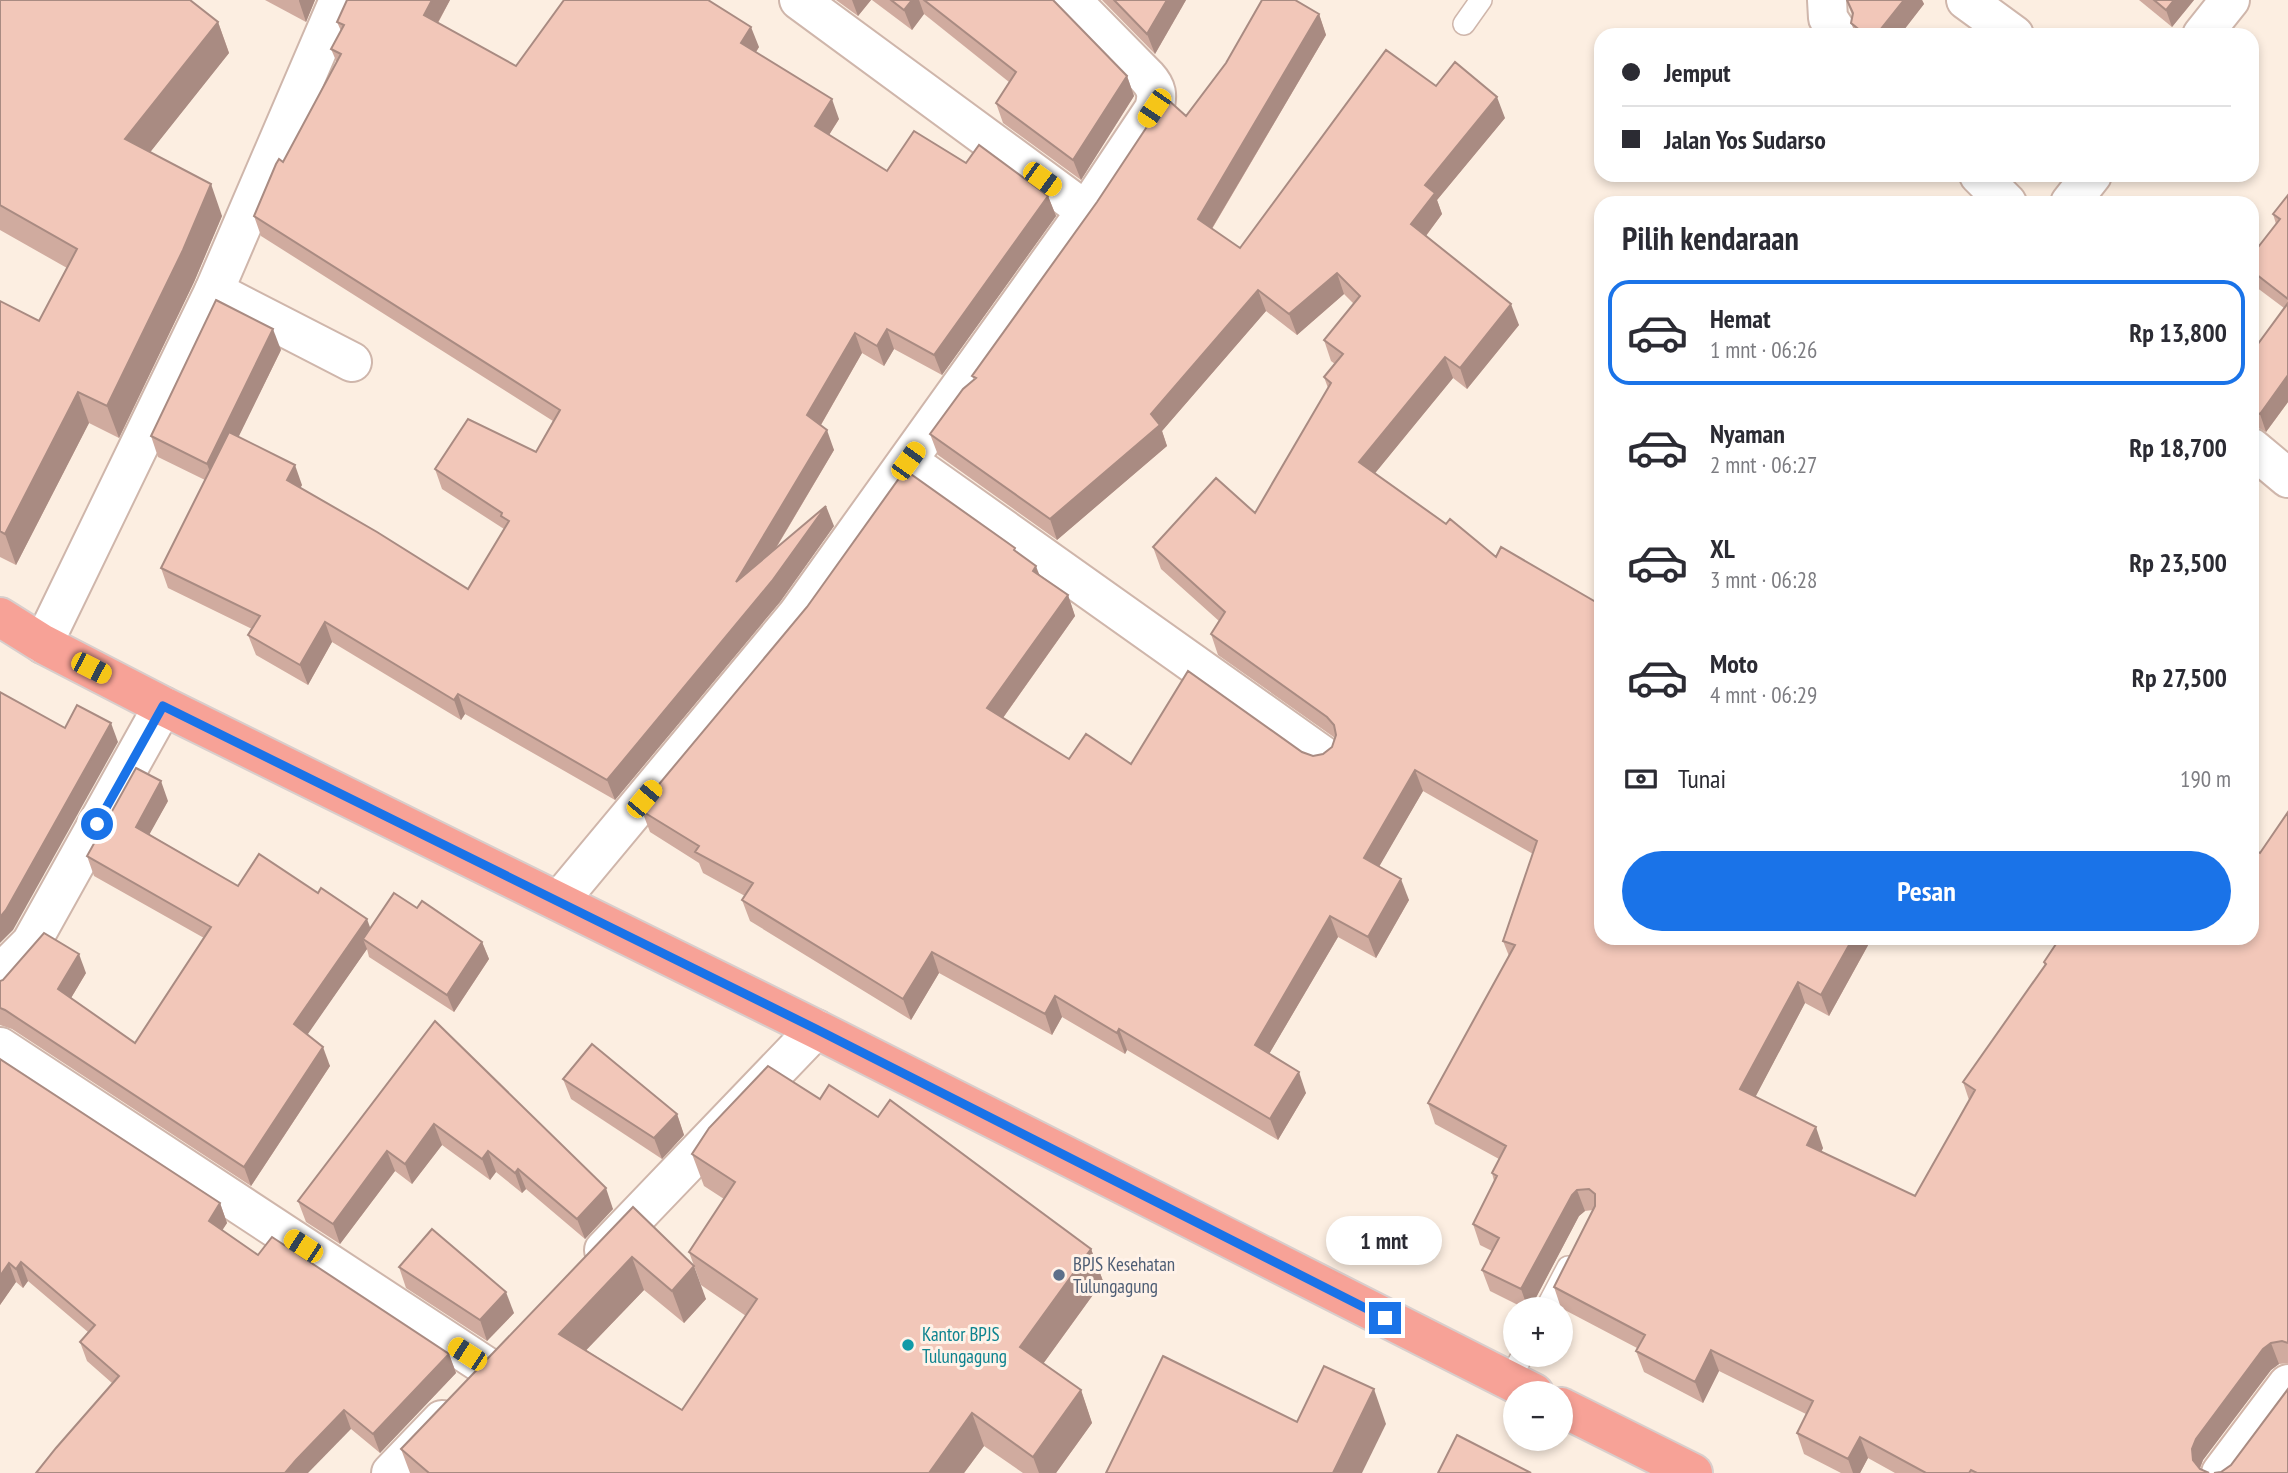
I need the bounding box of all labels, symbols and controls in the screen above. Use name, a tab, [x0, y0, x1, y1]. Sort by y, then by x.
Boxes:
text: Jemput	[1664, 56, 1731, 89]
car	[1134, 85, 1175, 131]
text: Jalan Yos Sudarso	[1664, 123, 1826, 156]
car	[1019, 158, 1066, 200]
text: Pilih kendaraan	[1622, 217, 1799, 259]
icon: car	[1626, 301, 1689, 364]
text: Hemat	[1710, 302, 1771, 335]
text: Rp 13,800	[2129, 316, 2227, 349]
text: 1 mnt · 06:26	[1710, 335, 1817, 364]
icon: car	[1626, 416, 1689, 479]
text: Nyaman	[1710, 417, 1785, 450]
text: Rp 18,700	[2129, 431, 2227, 464]
car	[888, 438, 929, 484]
text: 2 mnt · 06:27	[1710, 450, 1817, 479]
icon: car	[1626, 531, 1689, 594]
text: XL	[1710, 532, 1735, 565]
text: Rp 23,500	[2129, 546, 2227, 579]
text: 3 mnt · 06:28	[1710, 565, 1817, 594]
icon: car	[1626, 646, 1689, 709]
text: Moto	[1710, 647, 1758, 680]
car	[68, 649, 115, 687]
text: Rp 27,500	[2132, 661, 2227, 694]
text: 4 mnt · 06:29	[1710, 680, 1817, 709]
icon: cash	[1622, 760, 1660, 798]
text: Tunai	[1678, 762, 1726, 795]
text: 190 m	[2180, 764, 2231, 793]
car	[623, 776, 666, 822]
route start	[81, 808, 113, 840]
button: Pesan	[1622, 851, 2231, 931]
callout: 1 mnt	[1327, 1216, 1443, 1266]
car	[280, 1226, 327, 1266]
text: 1 mnt	[1360, 1226, 1408, 1255]
place label: BPJS Kesehatan Tulungagung	[1073, 1252, 1175, 1298]
marker: BPJS Kesehatan Tulungagung	[1051, 1267, 1067, 1283]
map controls	[1503, 1297, 1573, 1451]
button: +	[1503, 1297, 1573, 1367]
route end	[1369, 1302, 1401, 1334]
place label: Kantor BPJS Tulungagung	[922, 1322, 1007, 1368]
car	[444, 1334, 491, 1374]
marker: Kantor BPJS Tulungagung	[900, 1337, 916, 1353]
button: −	[1503, 1381, 1573, 1451]

